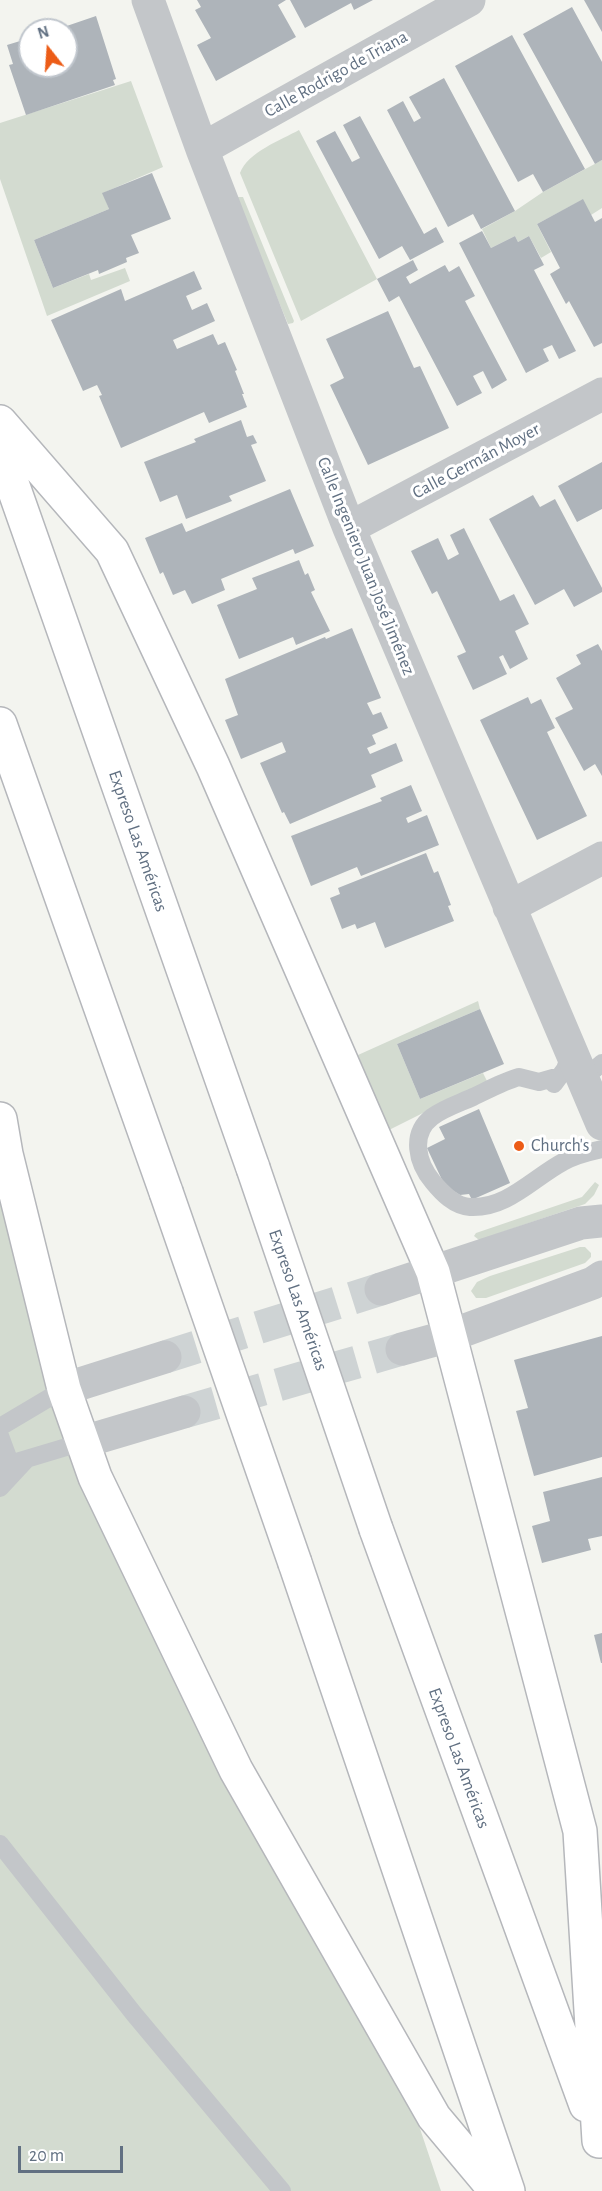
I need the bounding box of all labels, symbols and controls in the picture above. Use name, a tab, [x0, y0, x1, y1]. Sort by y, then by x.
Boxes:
north arrow	[18, 18, 78, 78]
text: N	[36, 23, 51, 42]
street label: Calle Rodrigo de Triana	[261, 26, 411, 122]
street label: Calle Germán Moyer	[409, 418, 543, 504]
street label: Calle Ingeniero Juan José Jiménez	[312, 454, 420, 678]
street label: Expreso Las Américas	[104, 767, 172, 915]
place label: Church's	[531, 1135, 589, 1157]
marker: Church's	[512, 1139, 526, 1153]
street label: Expreso Las Américas	[264, 1226, 332, 1374]
street label: Expreso Las Américas	[423, 1685, 495, 1831]
scale bar	[21, 2134, 126, 2172]
text: 20 m	[29, 2147, 64, 2165]

